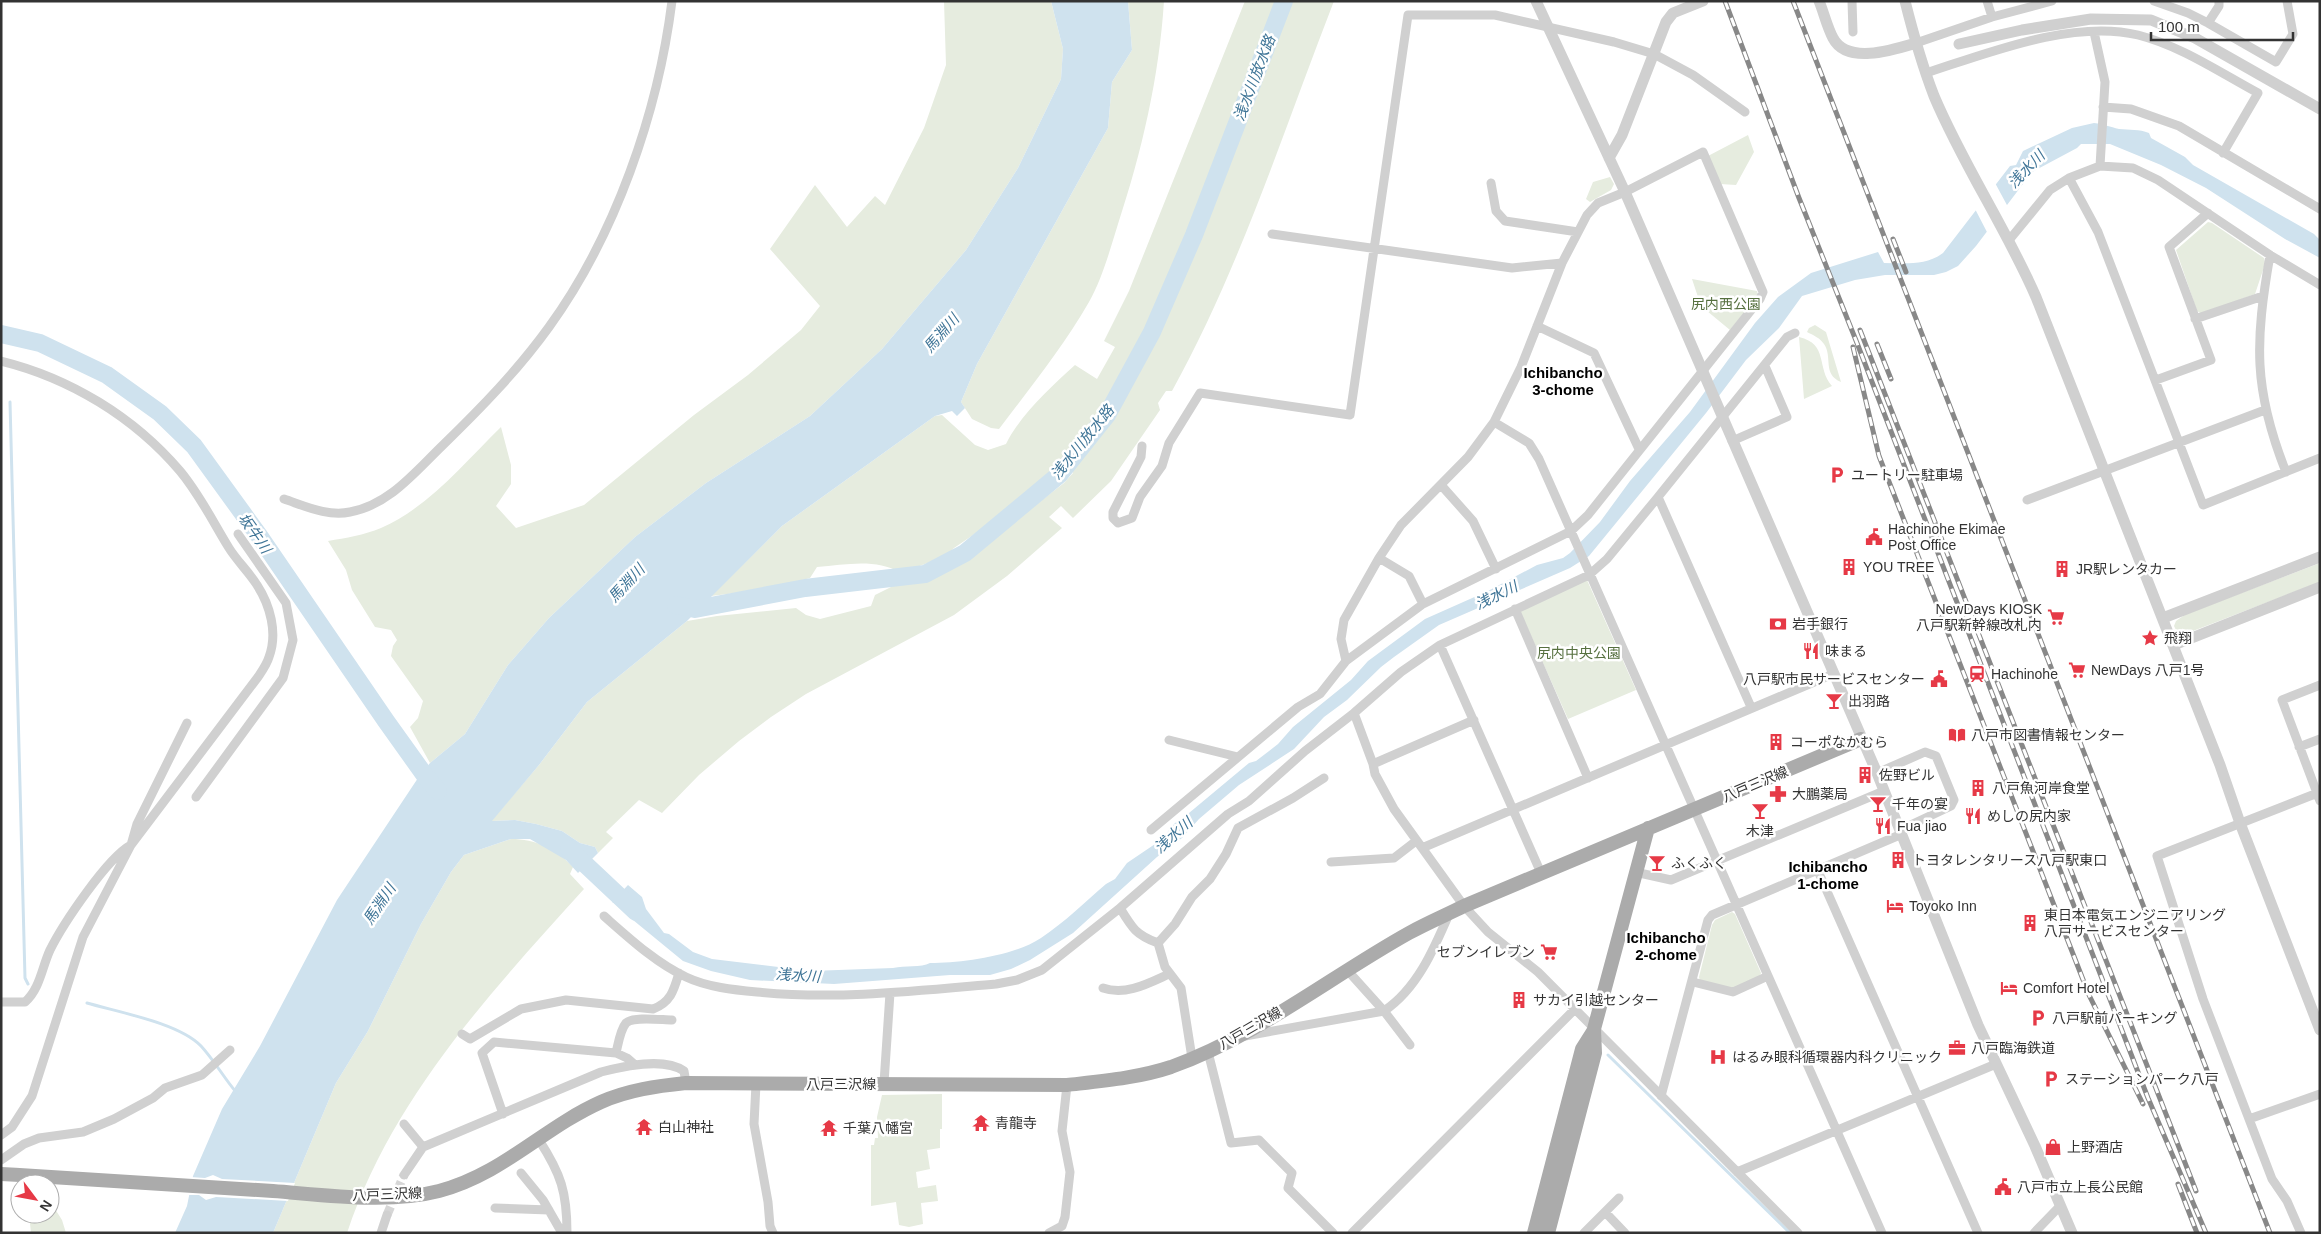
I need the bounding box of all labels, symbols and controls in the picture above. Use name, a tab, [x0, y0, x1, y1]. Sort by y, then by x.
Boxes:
scale bar	[2151, 10, 2294, 42]
text: 100 m	[2158, 18, 2200, 35]
water label: 浅水川放水路	[1230, 31, 1279, 123]
water label: 浅水川	[2004, 145, 2049, 191]
park label: 尻内西公園	[1691, 296, 1761, 312]
water label: 馬淵川	[920, 309, 963, 356]
district label: Ichibancho 3-chome	[1523, 364, 1603, 398]
water label: 浅水川放水路	[1047, 400, 1118, 482]
parking icon: ユートリー駐車場	[1827, 465, 1847, 485]
place label: ユートリー駐車場	[1851, 467, 1963, 483]
water label: 坂牛川	[235, 510, 276, 558]
place label: Hachinohe Ekimae Post Office	[1888, 521, 2006, 553]
public building icon: Hachinohe Ekimae Post Office	[1864, 527, 1884, 547]
building icon: YOU TREE	[1839, 557, 1859, 577]
water label: 馬淵川	[604, 559, 649, 605]
place label: YOU TREE	[1863, 559, 1934, 575]
building icon: JR駅レンタカー	[2052, 559, 2072, 579]
place label: JR駅レンタカー	[2076, 561, 2177, 577]
water label: 浅水川	[1472, 577, 1522, 613]
place label: NewDays KIOSK 八戸駅新幹線改札内	[1916, 601, 2043, 633]
supermarket icon: NewDays KIOSK 八戸駅新幹線改札内	[2046, 607, 2066, 627]
bank icon: 岩手銀行	[1768, 614, 1788, 634]
place label: 岩手銀行	[1792, 616, 1848, 632]
place icon: 飛翔	[2140, 628, 2160, 648]
place label: 飛翔	[2164, 630, 2192, 646]
restaurant icon: 味まる	[1801, 641, 1821, 661]
place label: 味まる	[1825, 643, 1867, 659]
park label: 尻内中央公園	[1537, 645, 1621, 661]
supermarket icon: NewDays 八戸1号	[2067, 660, 2087, 680]
place label: NewDays 八戸1号	[2091, 662, 2205, 678]
station icon: Hachinohe	[1967, 664, 1987, 684]
place label: Hachinohe	[1991, 666, 2058, 682]
public building icon: 八戸駅市民サービスセンター	[1929, 669, 1949, 689]
place label: 八戸駅市民サービスセンター	[1743, 671, 1925, 687]
bar icon: 出羽路	[1824, 691, 1844, 711]
place label: 出羽路	[1848, 693, 1890, 709]
library icon: 八戸市図書情報センター	[1947, 725, 1967, 745]
place label: 八戸市図書情報センター	[1971, 727, 2125, 743]
building icon: コーポなかむら	[1766, 732, 1786, 752]
place label: コーポなかむら	[1790, 734, 1888, 750]
street label: 八戸三沢線	[1720, 763, 1790, 805]
building icon: 佐野ビル	[1855, 765, 1875, 785]
place label: 佐野ビル	[1879, 767, 1935, 783]
building icon: 八戸魚河岸食堂	[1968, 778, 1988, 798]
place label: 八戸魚河岸食堂	[1992, 780, 2090, 796]
pharmacy icon: 大鵬薬局	[1768, 784, 1788, 804]
place label: 大鵬薬局	[1792, 786, 1848, 802]
bar icon: 千年の宴	[1868, 794, 1888, 814]
place label: 千年の宴	[1892, 796, 1948, 812]
bar icon: 木津	[1750, 801, 1770, 821]
restaurant icon: めしの尻内家	[1963, 806, 1983, 826]
place label: めしの尻内家	[1987, 808, 2071, 824]
water label: 浅水川	[1150, 813, 1197, 856]
restaurant icon: Fua jiao	[1873, 816, 1893, 836]
place label: Fua jiao	[1897, 818, 1947, 834]
place label: 木津	[1746, 823, 1774, 839]
building icon: トヨタレンタリース八戸駅東口	[1888, 850, 1908, 870]
place label: トヨタレンタリース八戸駅東口	[1912, 852, 2107, 868]
bar icon: ふくふく	[1647, 853, 1667, 873]
place label: ふくふく	[1671, 855, 1727, 871]
district label: Ichibancho 1-chome	[1788, 858, 1868, 892]
water label: 馬淵川	[359, 879, 400, 927]
hotel icon: Toyoko Inn	[1885, 896, 1905, 916]
place label: Toyoko Inn	[1909, 898, 1977, 914]
place label: 東日本電気エンジニアリング 八戸サービスセンター	[2044, 907, 2226, 939]
building icon: 東日本電気エンジニアリング 八戸サービスセンター	[2020, 913, 2040, 933]
district label: Ichibancho 2-chome	[1626, 929, 1706, 963]
supermarket icon: セブンイレブン	[1539, 942, 1559, 962]
place label: セブンイレブン	[1437, 944, 1535, 960]
water label: 浅水川	[775, 965, 823, 985]
hotel icon: Comfort Hotel	[1999, 978, 2019, 998]
place label: Comfort Hotel	[2023, 980, 2109, 996]
building icon: サカイ引越センター	[1509, 990, 1529, 1010]
place label: サカイ引越センター	[1533, 992, 1659, 1008]
street label: 八戸三沢線	[1216, 1004, 1284, 1052]
parking icon: 八戸駅前パーキング	[2028, 1008, 2048, 1028]
place label: 八戸駅前パーキング	[2052, 1010, 2178, 1026]
office icon: 八戸臨海鉄道	[1947, 1038, 1967, 1058]
place label: 八戸臨海鉄道	[1971, 1040, 2055, 1056]
hospital icon: はるみ眼科循環器内科クリニック	[1708, 1047, 1728, 1067]
place label: はるみ眼科循環器内科クリニック	[1732, 1049, 1942, 1065]
parking icon: ステーションパーク八戸	[2041, 1069, 2061, 1089]
place label: ステーションパーク八戸	[2065, 1071, 2219, 1087]
street label: 八戸三沢線	[806, 1076, 876, 1092]
temple icon: 青龍寺	[971, 1113, 991, 1133]
place label: 青龍寺	[995, 1115, 1037, 1131]
temple icon: 白山神社	[634, 1117, 654, 1137]
temple icon: 千葉八幡宮	[819, 1118, 839, 1138]
place label: 白山神社	[658, 1119, 714, 1135]
place label: 千葉八幡宮	[843, 1120, 913, 1136]
shop icon: 上野酒店	[2043, 1137, 2063, 1157]
place label: 上野酒店	[2067, 1139, 2123, 1155]
north arrow	[10, 1174, 60, 1224]
public building icon: 八戸市立上長公民館	[1993, 1177, 2013, 1197]
place label: 八戸市立上長公民館	[2017, 1179, 2143, 1195]
street label: 八戸三沢線	[352, 1185, 422, 1203]
text: N	[37, 1197, 55, 1214]

